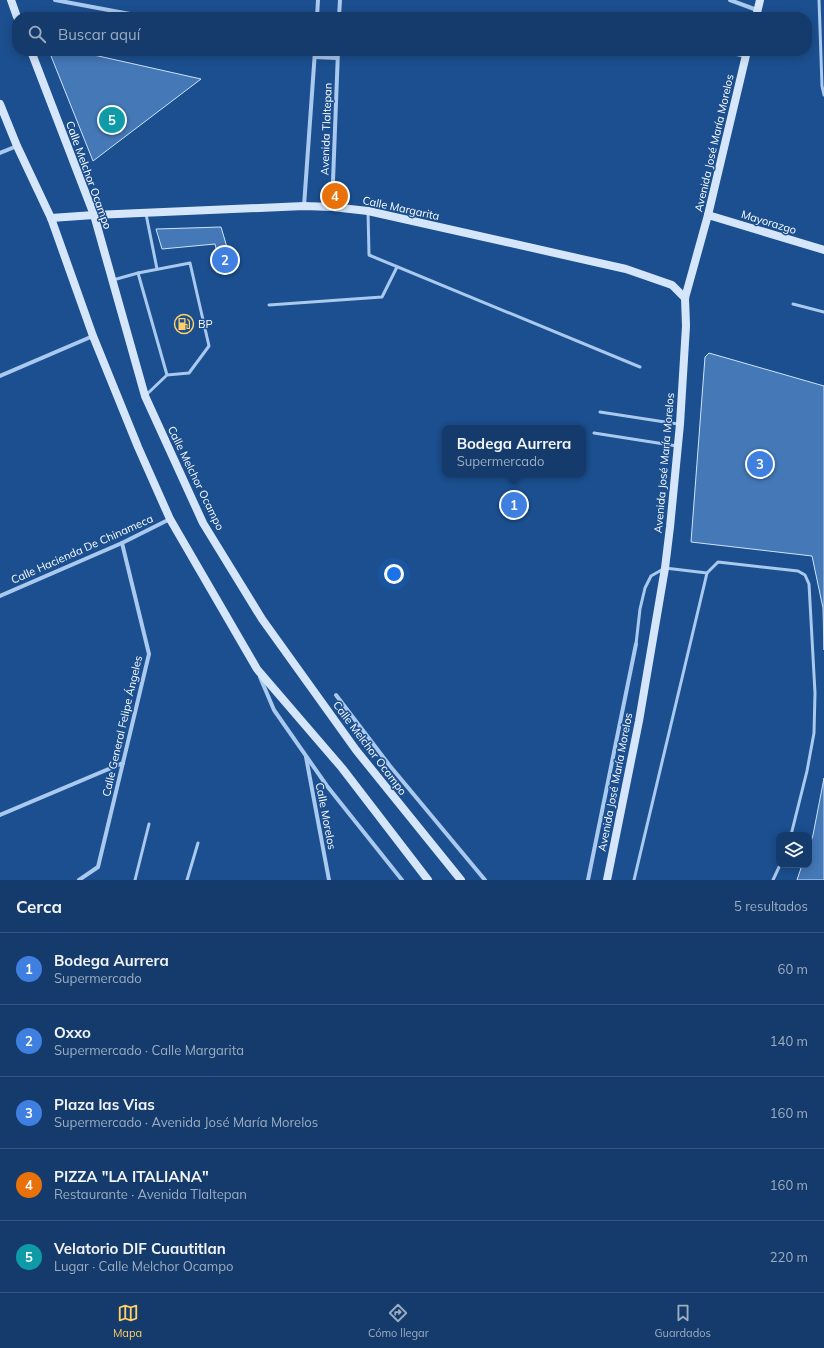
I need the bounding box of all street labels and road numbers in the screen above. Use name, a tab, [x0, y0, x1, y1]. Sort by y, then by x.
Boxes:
street label: Avenida José María Morelos	[691, 73, 737, 213]
street label: Avenida Tlaltepan	[317, 82, 335, 176]
street label: Calle Melchor Ocampo	[63, 119, 115, 231]
street label: Calle Margarita	[361, 193, 441, 223]
street label: Mayorazgo	[740, 207, 798, 237]
street label: Avenida José María Morelos	[651, 392, 677, 534]
street label: Calle Melchor Ocampo	[165, 424, 227, 532]
street label: Calle Hacienda De Chinameca	[9, 511, 155, 587]
street label: Calle General Felipe Ángeles	[99, 654, 145, 798]
street label: Calle Melchor Ocampo	[330, 698, 410, 798]
street label: Avenida José María Morelos	[595, 711, 635, 853]
street label: Calle Morelos	[313, 781, 339, 851]

